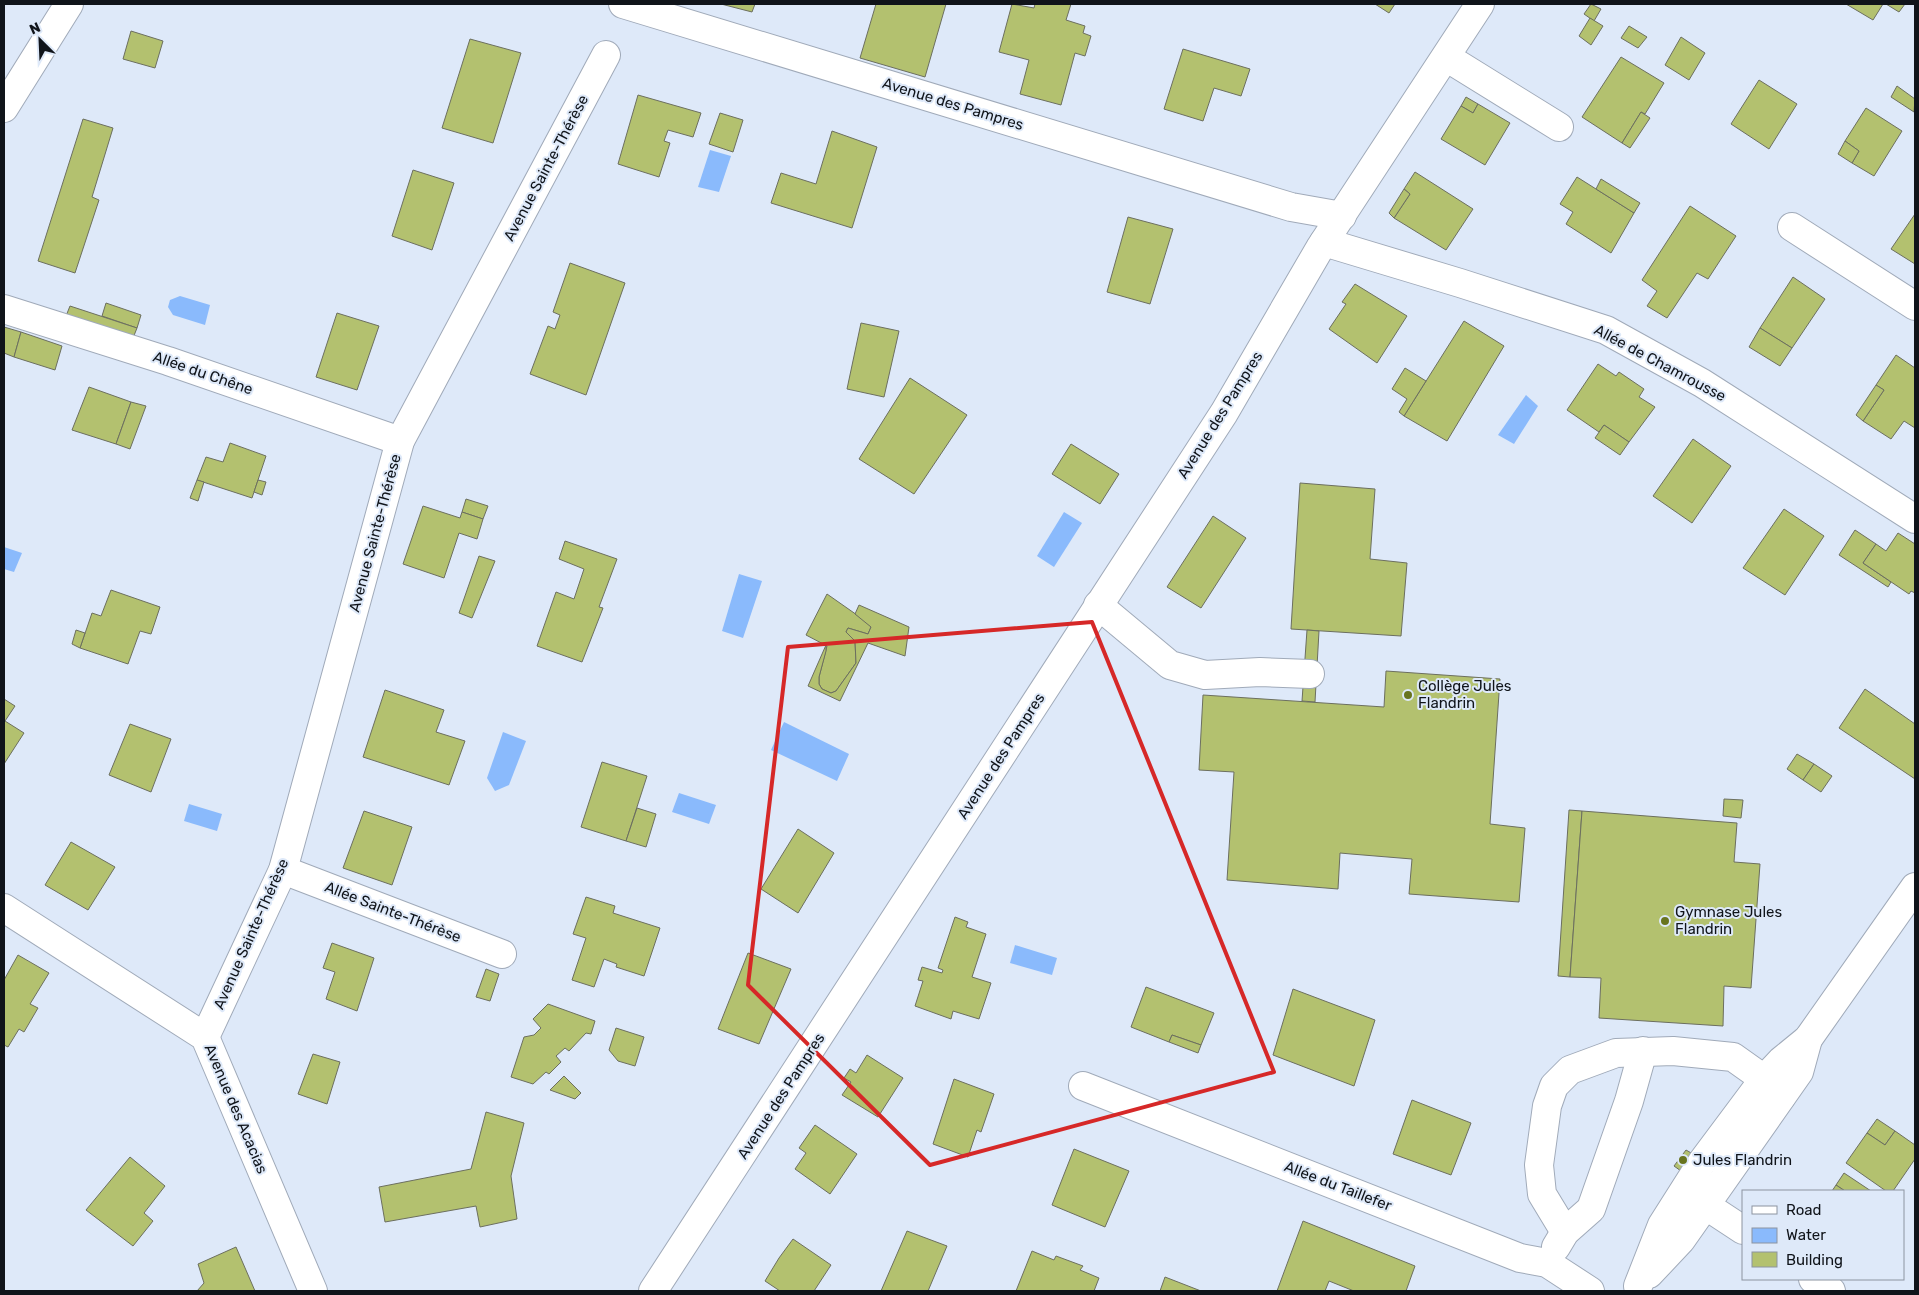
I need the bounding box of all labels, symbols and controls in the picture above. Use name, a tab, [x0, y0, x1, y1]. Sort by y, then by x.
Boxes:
north arrow	[15, 15, 65, 65]
text: N	[27, 19, 43, 38]
street label: Avenue des Pampres	[880, 74, 1026, 134]
street label: Avenue Sainte-Thérèse	[500, 92, 592, 244]
street label: Allée de Chamrousse	[1591, 321, 1729, 405]
street label: Allée du Chêne	[151, 347, 255, 399]
street label: Avenue des Pampres	[1174, 348, 1267, 482]
street label: Avenue Sainte-Thérèse	[345, 452, 405, 614]
place label: Collège Jules Flandrin	[1418, 677, 1512, 712]
street label: Avenue des Pampres	[954, 689, 1049, 822]
marker: Collège Jules Flandrin	[1402, 689, 1414, 701]
street label: Avenue Sainte-Thérèse	[210, 856, 292, 1012]
street label: Allée Sainte-Thérèse	[322, 878, 464, 946]
place label: Gymnase Jules Flandrin	[1675, 903, 1782, 938]
marker: Gymnase Jules Flandrin	[1659, 915, 1671, 927]
street label: Avenue des Pampres	[734, 1029, 829, 1162]
street label: Avenue des Acacias	[201, 1042, 272, 1177]
place label: Jules Flandrin	[1693, 1151, 1792, 1169]
marker: Jules Flandrin	[1677, 1154, 1689, 1166]
street label: Allée du Taillefer	[1282, 1157, 1395, 1215]
legend	[1742, 1190, 1904, 1280]
text: Road	[1786, 1201, 1822, 1219]
text: Water	[1786, 1226, 1826, 1244]
text: Building	[1786, 1251, 1843, 1269]

